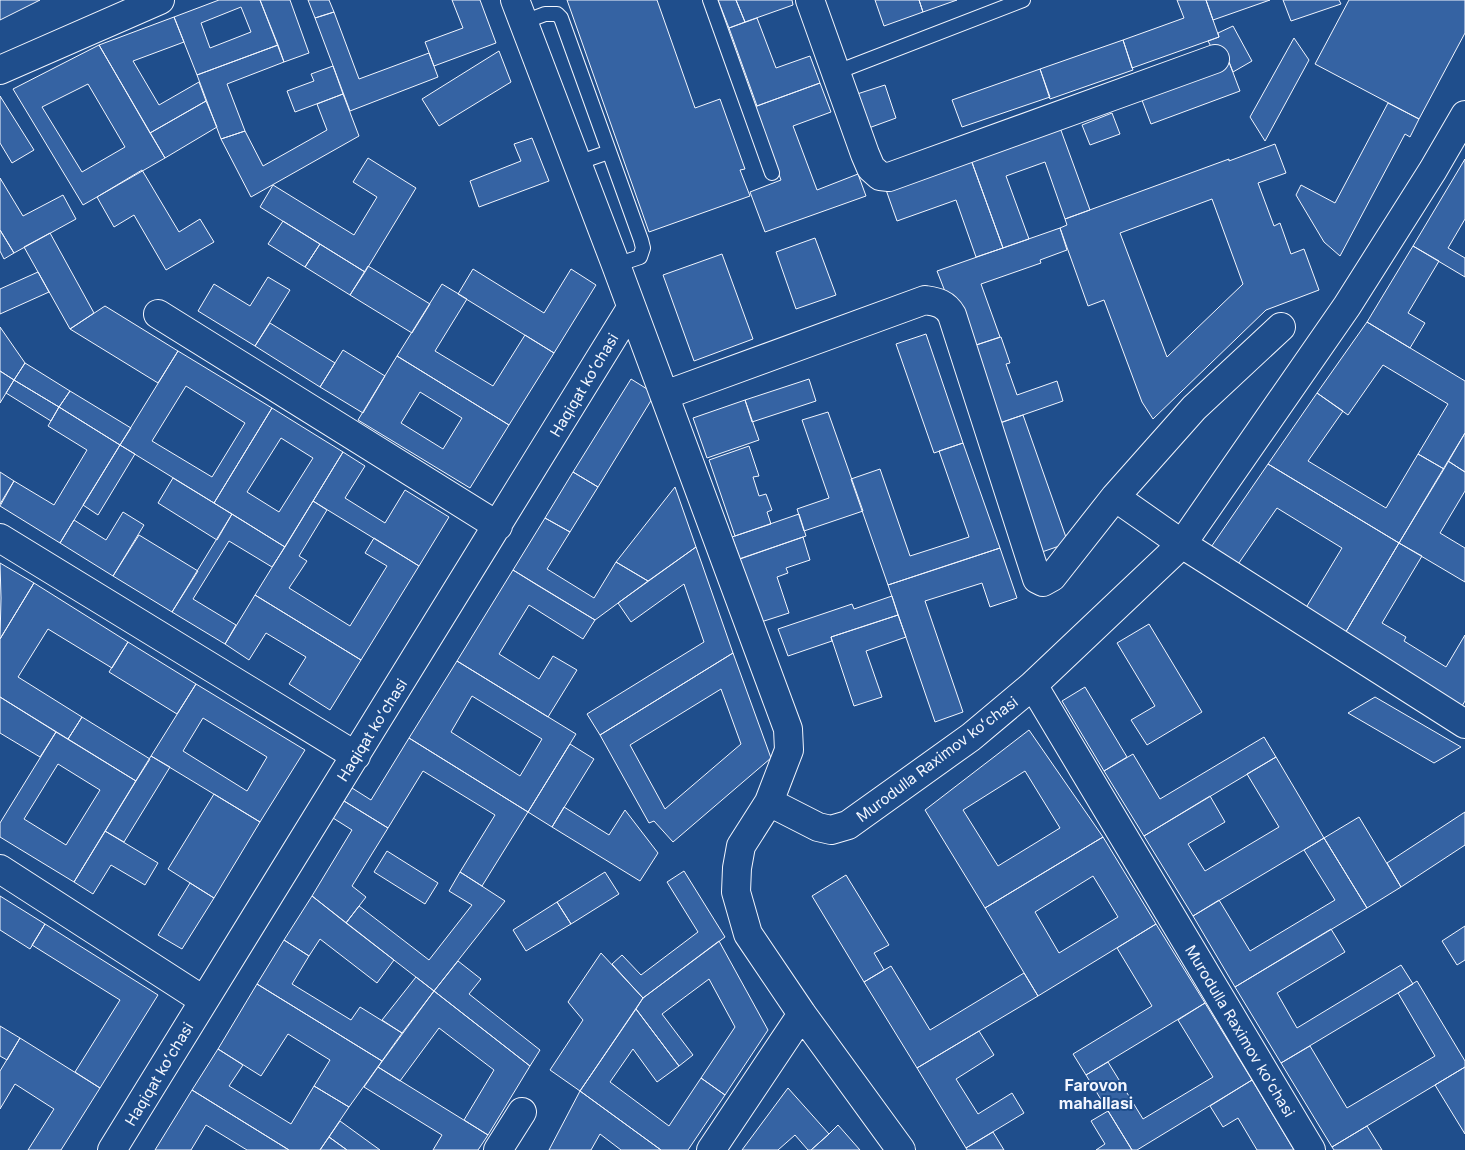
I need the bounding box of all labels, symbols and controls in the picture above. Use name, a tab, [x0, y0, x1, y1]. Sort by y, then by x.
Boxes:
street label: Haqiqat koʻchasi	[546, 330, 622, 440]
street label: Haqiqat koʻchasi	[333, 675, 411, 785]
street label: Murodulla Raximov koʻchasi	[852, 692, 1022, 826]
street label: Murodulla Raximov koʻchasi	[1181, 941, 1299, 1121]
street label: Haqiqat koʻchasi	[121, 1019, 197, 1129]
district label: Farovon mahallasi	[1059, 1075, 1133, 1113]

